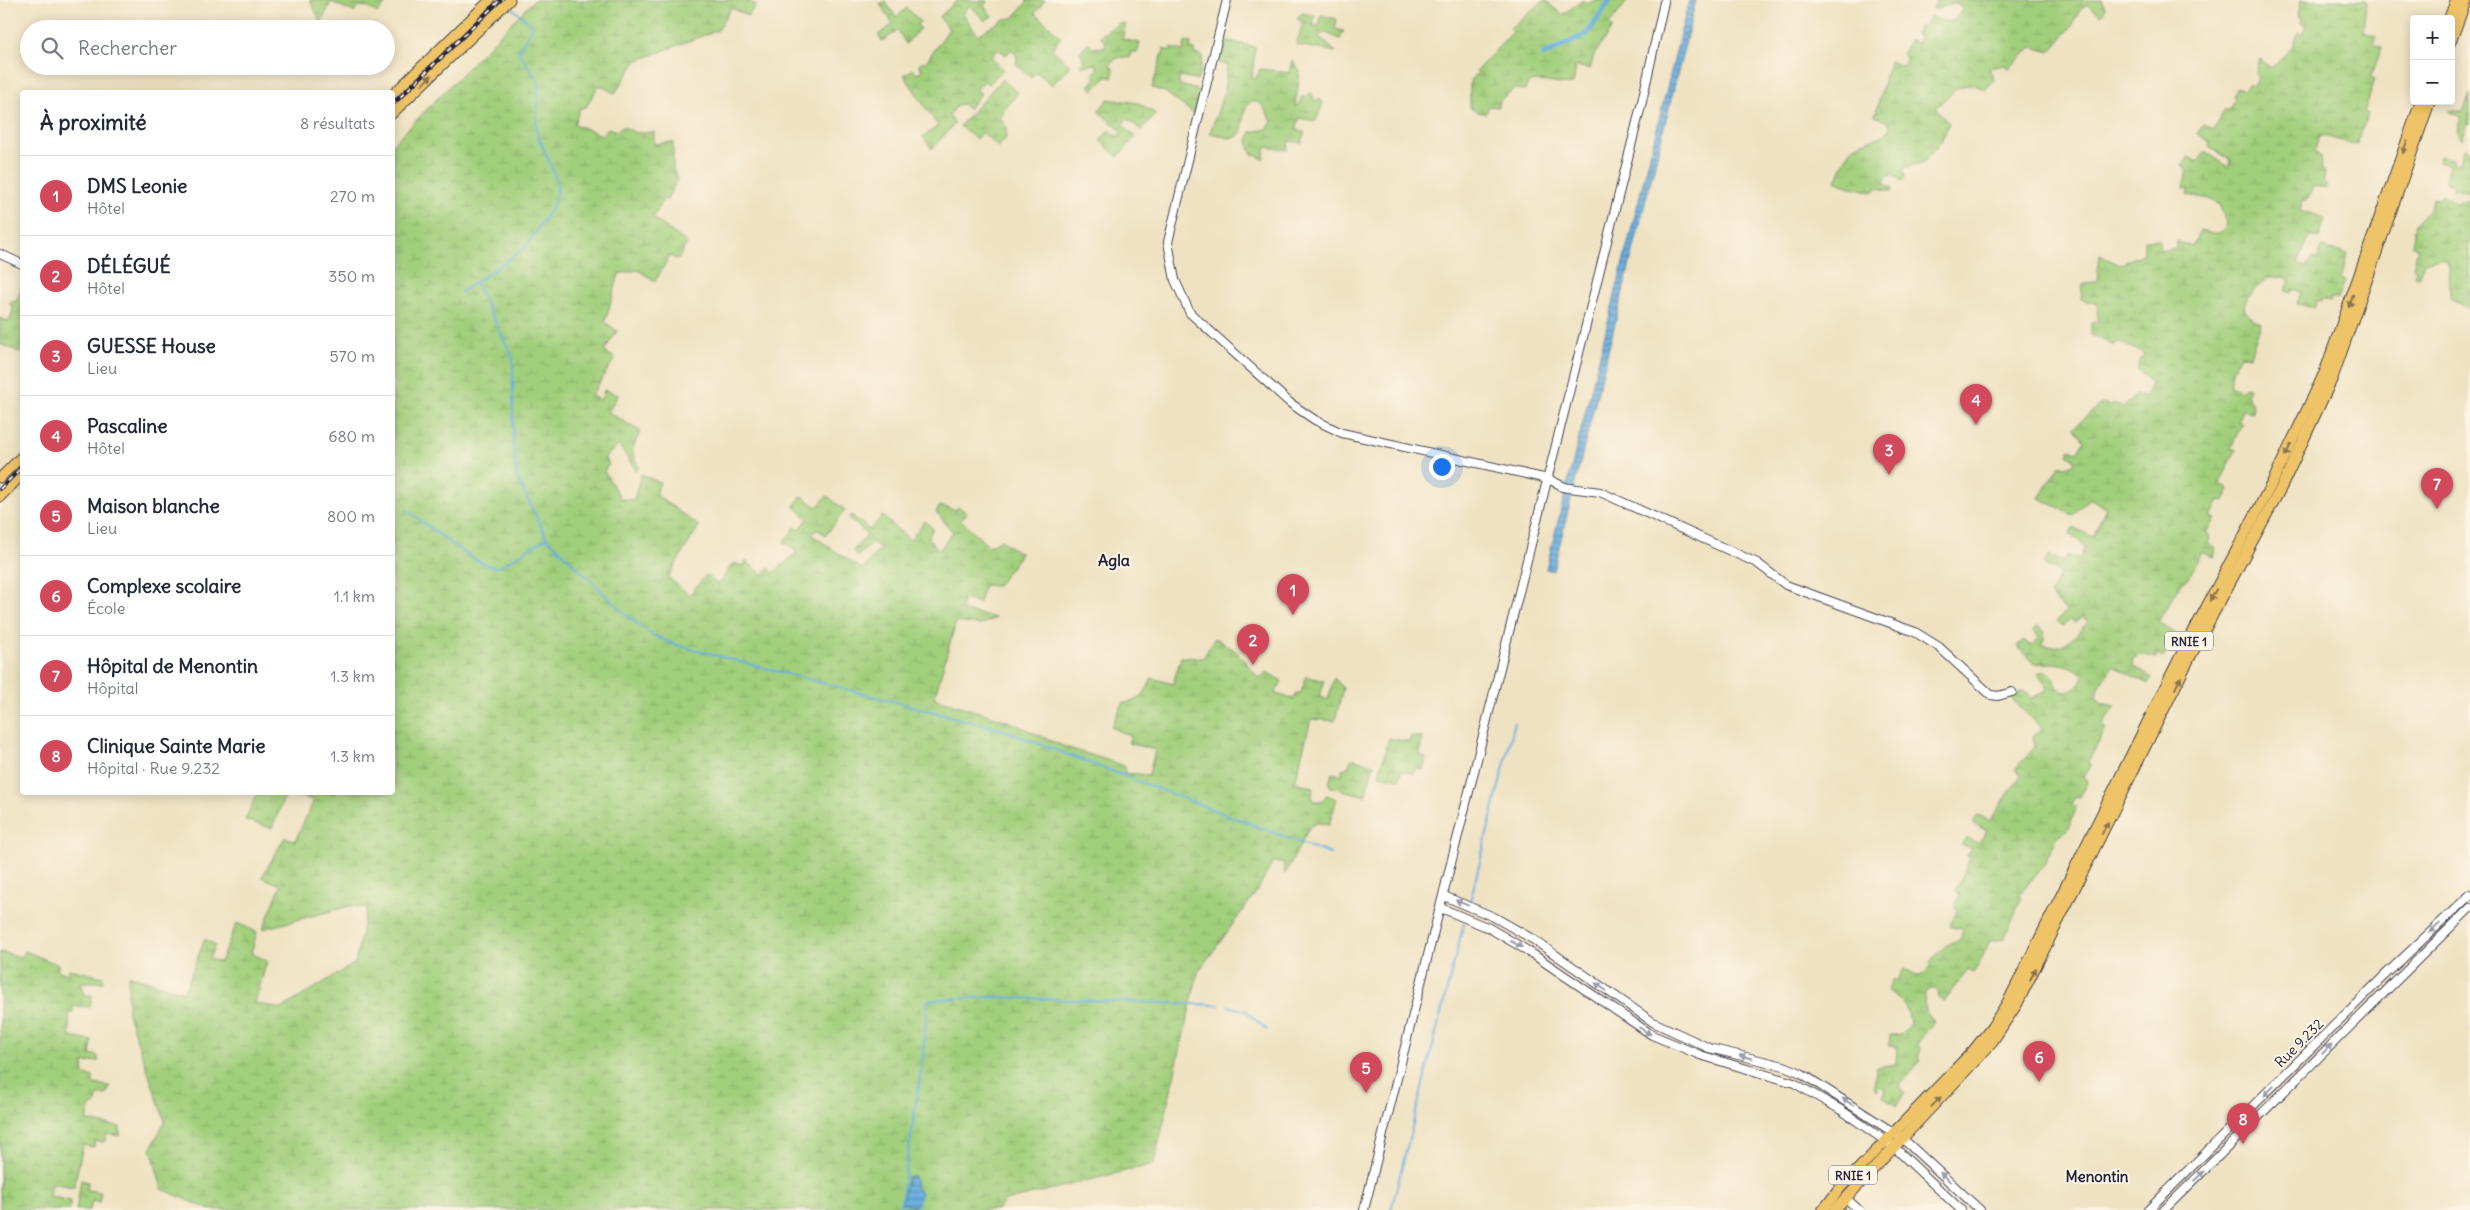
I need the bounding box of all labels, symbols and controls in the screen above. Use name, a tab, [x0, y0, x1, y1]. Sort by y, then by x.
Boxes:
map controls	[2410, 15, 2455, 105]
button: +	[2410, 15, 2455, 60]
search box	[20, 20, 395, 75]
icon: search	[38, 34, 66, 62]
text: Rechercher	[78, 36, 177, 60]
button: −	[2410, 60, 2455, 105]
one-way arrow	[421, 74, 433, 86]
text: À proximité	[40, 109, 147, 136]
text: 8 résultats	[300, 113, 375, 133]
one-way arrow	[2401, 140, 2408, 155]
text: DMS Leonie	[87, 174, 187, 198]
text: 1	[53, 186, 59, 206]
text: 270 m	[330, 186, 375, 206]
text: Hôtel	[87, 198, 125, 218]
text: DÉLÉGUÉ	[87, 254, 171, 278]
text: 2	[52, 266, 60, 286]
text: 350 m	[328, 266, 375, 286]
text: Hôtel	[87, 278, 125, 298]
one-way arrow	[2347, 293, 2354, 308]
text: GUESSE House	[87, 334, 216, 358]
text: 3	[51, 346, 61, 366]
text: 570 m	[330, 346, 375, 366]
text: Lieu	[87, 358, 117, 378]
pin: 4	[1960, 384, 1992, 425]
text: Pascaline	[87, 414, 168, 438]
text: 4	[51, 426, 61, 446]
text: 680 m	[328, 426, 375, 446]
pin: 3	[1873, 434, 1905, 475]
text: Hôtel	[87, 438, 125, 458]
one-way arrow	[2284, 443, 2292, 457]
your location	[1429, 454, 1455, 480]
pin: 7	[2421, 468, 2453, 509]
text: Maison blanche	[87, 494, 220, 518]
text: 5	[51, 506, 61, 526]
text: 800 m	[327, 506, 375, 526]
text: Lieu	[87, 518, 117, 538]
district label: Agla	[1098, 550, 1130, 571]
text: Complexe scolaire	[87, 574, 241, 598]
pin: 1	[1277, 574, 1309, 615]
text: 6	[51, 586, 61, 606]
text: 1.1 km	[334, 586, 375, 606]
one-way arrow	[2209, 587, 2217, 602]
text: École	[87, 598, 125, 618]
pin: 2	[1237, 624, 1269, 665]
road number: RNIE 1	[2165, 631, 2213, 650]
text: Hôpital de Menontin	[87, 654, 258, 678]
text: 7	[52, 666, 60, 686]
text: 1.3 km	[330, 666, 375, 686]
one-way arrow	[2174, 676, 2182, 690]
text: Hôpital	[87, 678, 138, 698]
text: Clinique Sainte Marie	[87, 734, 265, 758]
text: 8	[51, 746, 61, 766]
text: 1.3 km	[330, 746, 375, 766]
text: Hôpital · Rue 9.232	[87, 758, 220, 778]
one-way arrow	[2101, 821, 2109, 835]
one-way arrow	[1455, 899, 1469, 907]
one-way arrow	[2429, 922, 2441, 934]
one-way arrow	[1510, 939, 1523, 948]
one-way arrow	[2029, 966, 2037, 981]
one-way arrow	[1594, 982, 1607, 992]
street label: Rue 9.232	[2271, 1015, 2327, 1071]
one-way arrow	[1639, 1026, 1652, 1035]
pin: 6	[2023, 1041, 2055, 1082]
one-way arrow	[2320, 1044, 2332, 1056]
pin: 5	[1350, 1052, 1382, 1093]
one-way arrow	[1738, 1053, 1753, 1061]
one-way arrow	[2263, 1085, 2275, 1097]
one-way arrow	[1930, 1097, 1942, 1109]
one-way arrow	[1842, 1098, 1855, 1107]
pin: 8	[2227, 1103, 2259, 1144]
road number: RNIE 1	[1829, 1166, 1877, 1184]
district label: Menontin	[2066, 1167, 2129, 1186]
one-way arrow	[2193, 1170, 2205, 1182]
one-way arrow	[1939, 1171, 1951, 1183]

